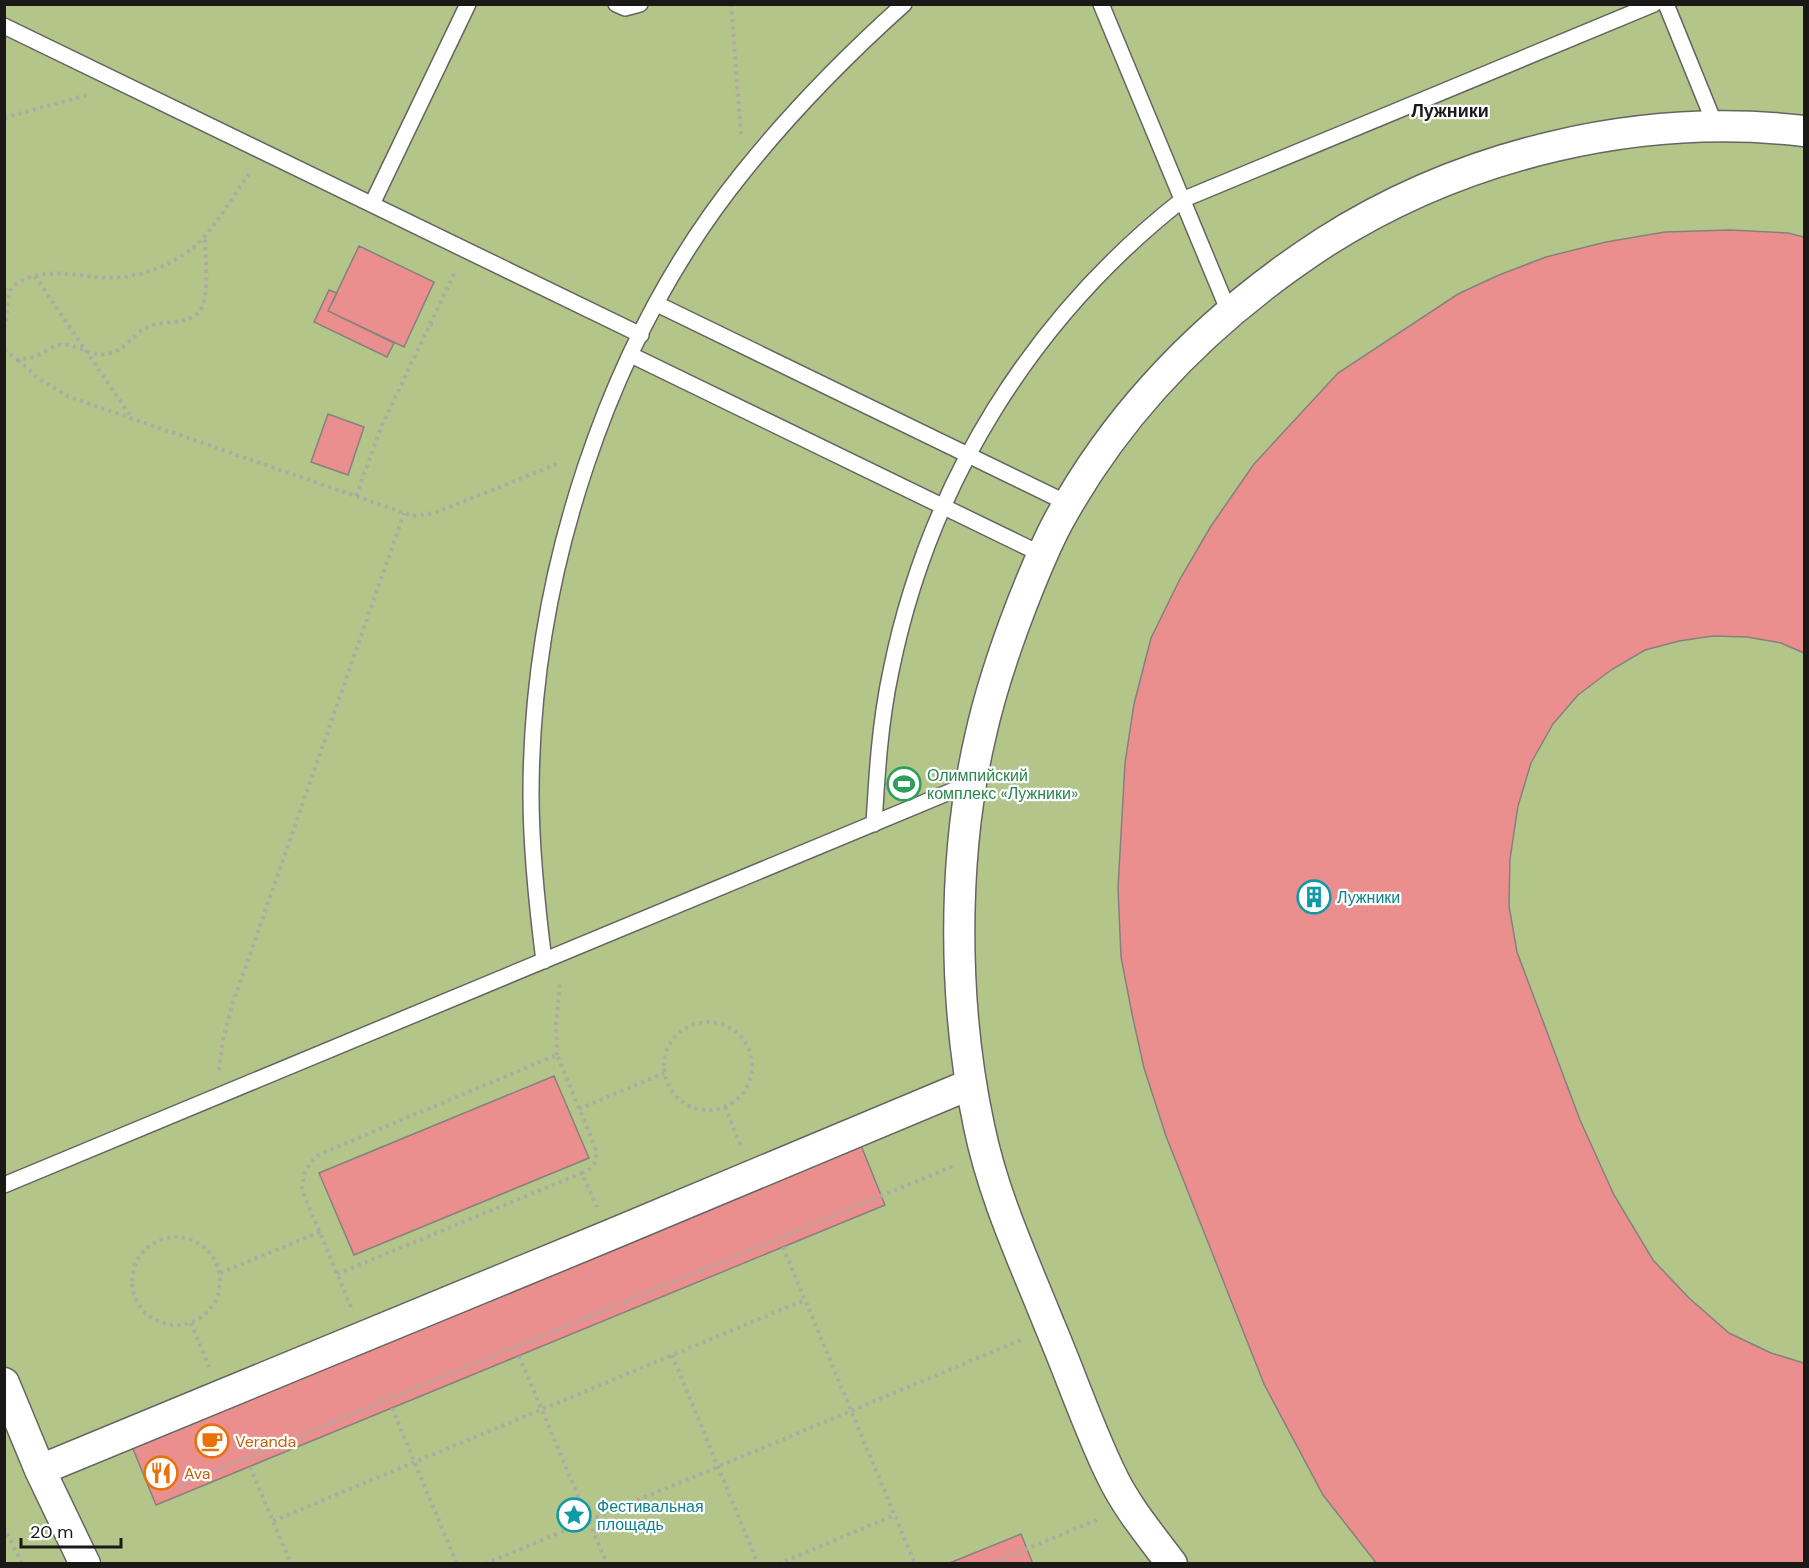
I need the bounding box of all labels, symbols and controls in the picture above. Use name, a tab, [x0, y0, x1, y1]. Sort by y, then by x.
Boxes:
district label: Лужники	[1411, 99, 1489, 123]
place label: Олимпийский комплекс «Лужники»	[927, 765, 1078, 804]
sports icon: Олимпийский комплекс «Лужники»	[886, 766, 922, 802]
building icon: Лужники	[1296, 879, 1332, 915]
place label: Лужники	[1337, 887, 1400, 908]
cafe icon: Veranda	[194, 1423, 230, 1459]
place label: Veranda	[235, 1431, 296, 1452]
restaurant icon: Ava	[143, 1455, 179, 1491]
place label: Ava	[184, 1463, 211, 1484]
place label: Фестивальная площадь	[597, 1496, 704, 1535]
place icon: Фестивальная площадь	[556, 1497, 592, 1533]
scale bar	[21, 1511, 122, 1549]
text: 20 m	[30, 1520, 73, 1544]

